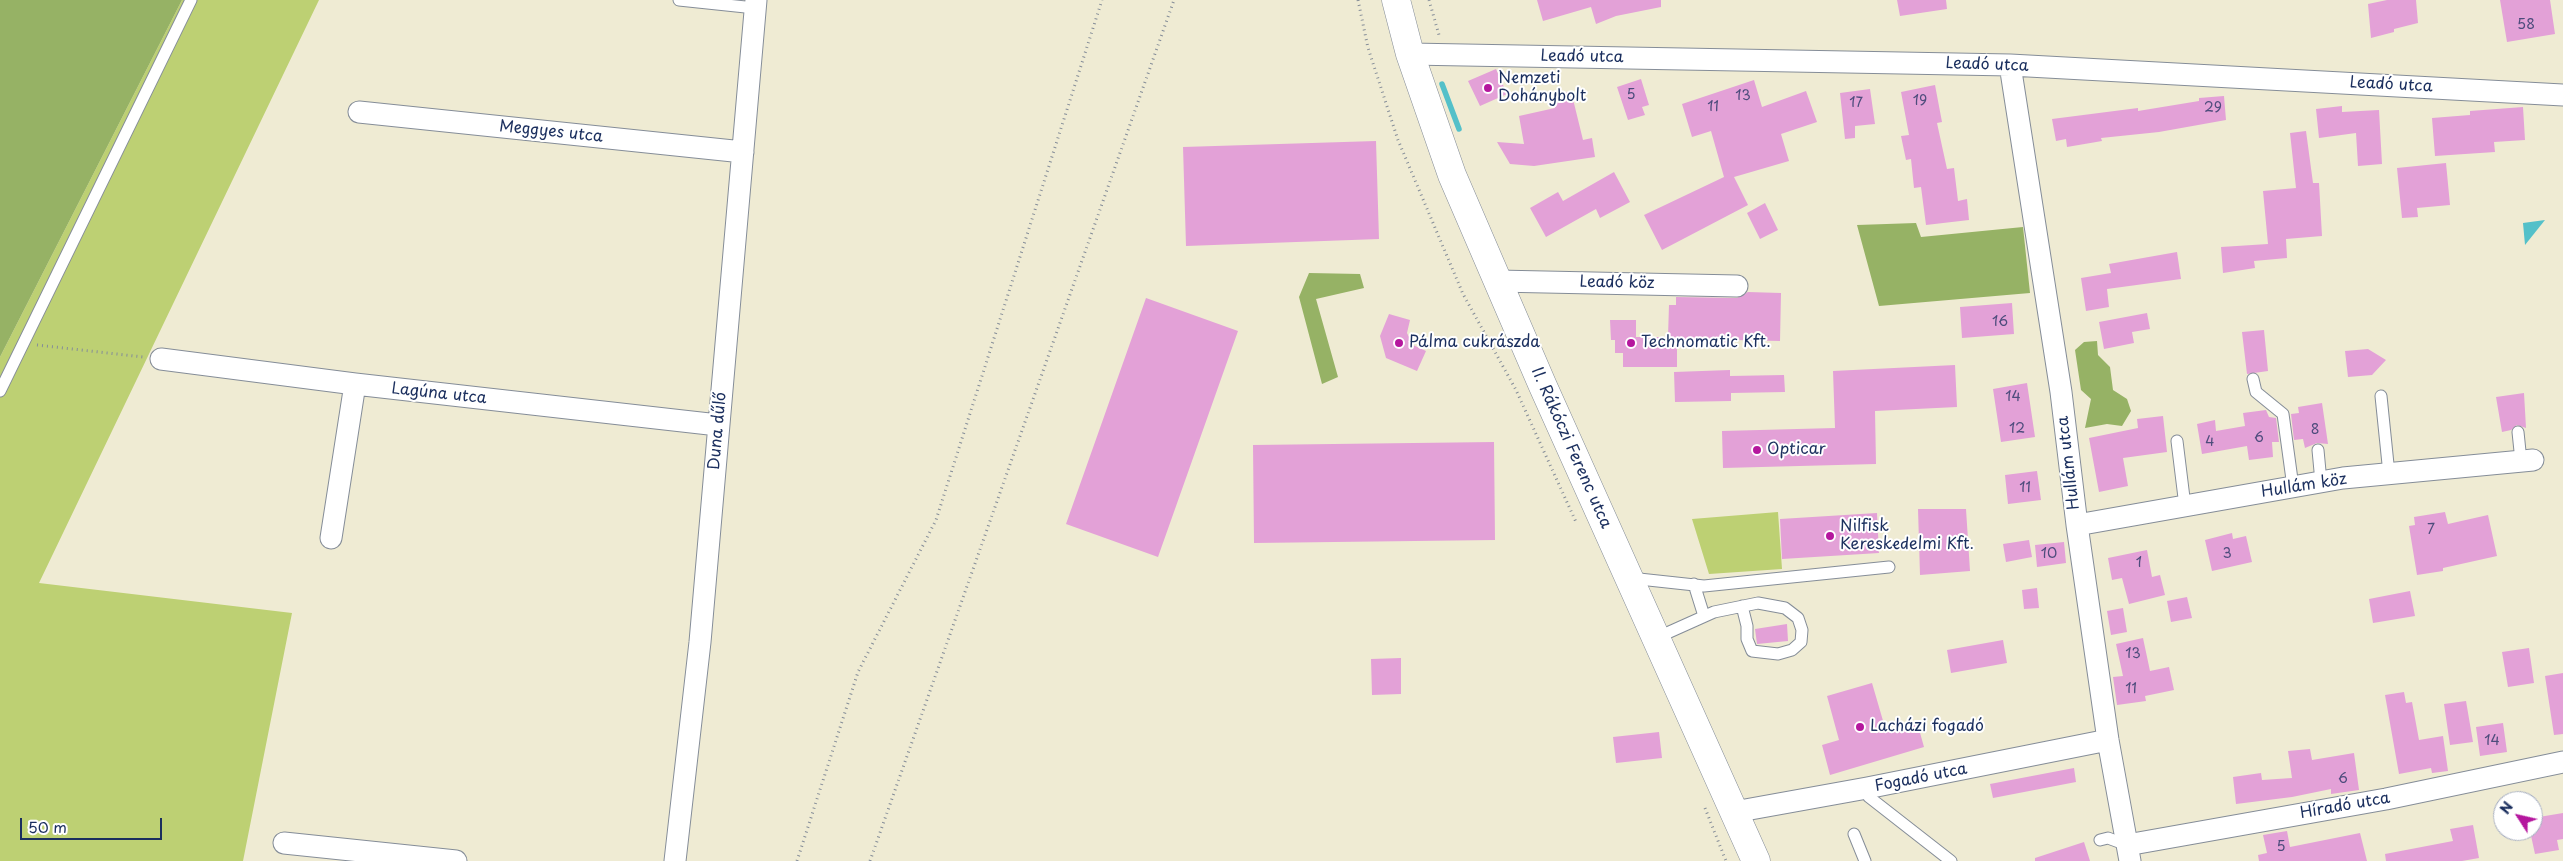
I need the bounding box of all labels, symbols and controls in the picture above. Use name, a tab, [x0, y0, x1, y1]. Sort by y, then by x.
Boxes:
house number: 58	[2517, 17, 2535, 33]
street label: Leadó utca	[1540, 47, 1624, 67]
street label: Leadó utca	[1945, 54, 2029, 76]
place label: Nemzeti Dohánybolt	[1498, 69, 1586, 107]
street label: Leadó utca	[2349, 73, 2433, 97]
marker: Nemzeti Dohánybolt	[1482, 82, 1494, 94]
house number: 5	[1626, 87, 1636, 103]
house number: 13	[1735, 88, 1751, 104]
house number: 19	[1913, 93, 1927, 109]
house number: 17	[1849, 95, 1863, 111]
house number: 11	[1707, 99, 1719, 115]
house number: 29	[2204, 100, 2222, 116]
street label: Meggyes utca	[498, 117, 604, 147]
street label: Leadó köz	[1579, 273, 1655, 293]
house number: 16	[1992, 314, 2008, 330]
place label: Pálma cukrászda	[1409, 333, 1540, 353]
place label: Technomatic Kft.	[1641, 333, 1771, 353]
marker: Pálma cukrászda	[1393, 337, 1405, 349]
marker: Technomatic Kft.	[1625, 337, 1637, 349]
street label: II. Rákóczi Ferenc utca	[1527, 364, 1615, 532]
street label: Lagúna utca	[390, 379, 488, 409]
house number: 14	[2005, 389, 2021, 405]
street label: Duna dűlő	[705, 391, 731, 471]
street label: Hullám utca	[2054, 415, 2084, 511]
house number: 12	[2009, 421, 2025, 437]
house number: 8	[2311, 422, 2319, 438]
house number: 6	[2254, 430, 2264, 446]
house number: 4	[2205, 434, 2215, 450]
place label: Opticar	[1767, 440, 1826, 460]
marker: Opticar	[1751, 444, 1763, 456]
street label: Hullám köz	[2260, 470, 2348, 502]
house number: 11	[2019, 480, 2031, 496]
place label: Nilfisk Kereskedelmi Kft.	[1840, 517, 1974, 555]
house number: 7	[2427, 522, 2435, 538]
marker: Nilfisk Kereskedelmi Kft.	[1824, 530, 1836, 542]
house number: 10	[2041, 546, 2057, 562]
house number: 3	[2222, 546, 2232, 562]
house number: 1	[2136, 555, 2142, 571]
house number: 13	[2125, 646, 2141, 662]
house number: 11	[2125, 681, 2137, 697]
place label: Lacházi fogadó	[1870, 717, 1984, 737]
marker: Lacházi fogadó	[1854, 721, 1866, 733]
house number: 14	[2484, 733, 2500, 749]
street label: Fogadó utca	[1873, 760, 1969, 796]
house number: 6	[2338, 771, 2348, 787]
street label: Híradó utca	[2298, 789, 2392, 823]
north arrow	[2493, 791, 2543, 841]
text: N	[2494, 797, 2518, 818]
scale bar	[22, 808, 165, 840]
text: 50 m	[28, 815, 67, 838]
house number: 5	[2276, 839, 2286, 855]

